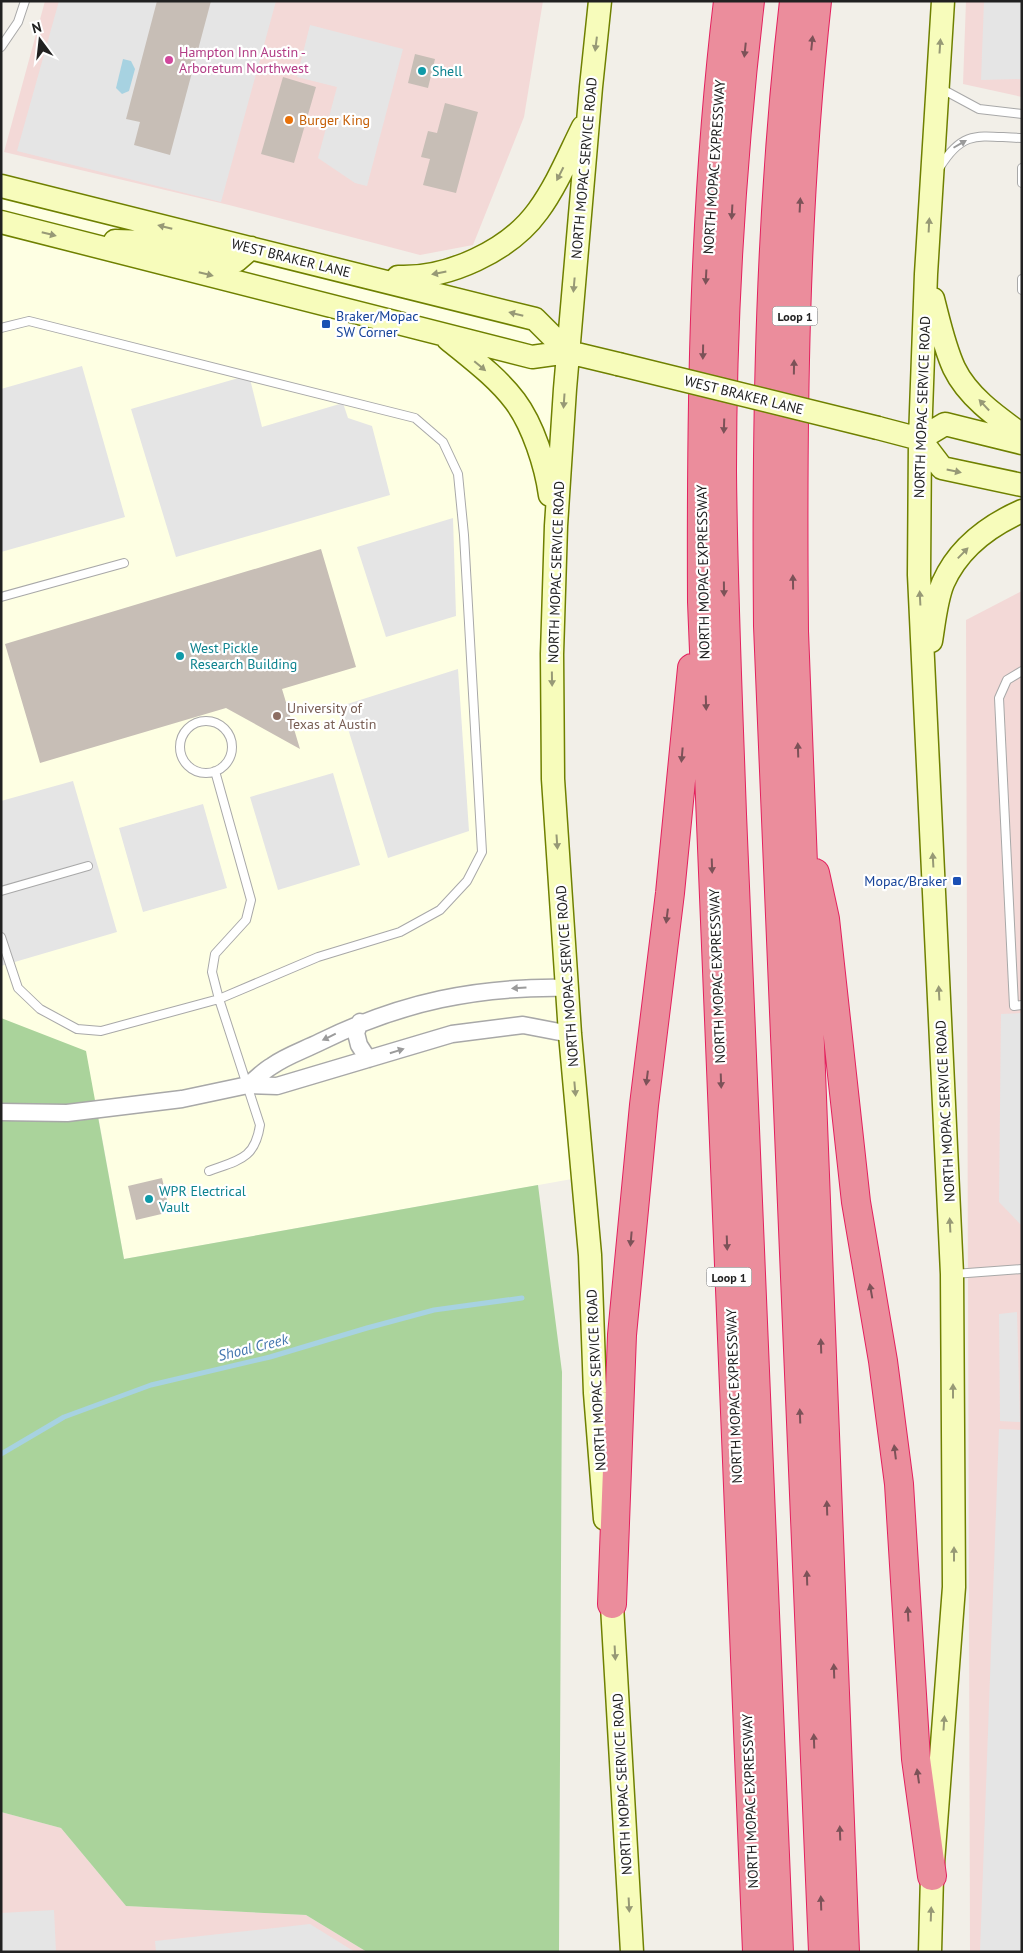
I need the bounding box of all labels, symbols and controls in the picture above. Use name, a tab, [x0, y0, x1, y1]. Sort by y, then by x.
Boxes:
north arrow	[15, 15, 65, 65]
text: N	[30, 18, 43, 37]
one-way arrow	[808, 34, 816, 50]
one-way arrow	[592, 36, 600, 52]
one-way arrow	[936, 37, 944, 53]
one-way arrow	[741, 42, 749, 58]
place label: Hampton Inn Austin - Arboretum Northwest	[179, 43, 309, 77]
marker: Hampton Inn Austin - Arboretum Northwest	[163, 54, 175, 66]
place label: Shell	[432, 62, 462, 80]
marker: Shell	[416, 65, 428, 77]
street label: NORTH MOPAC SERVICE ROAD	[567, 76, 601, 260]
street label: NORTH MOPAC EXPRESSWAY	[699, 79, 729, 255]
place label: Burger King	[299, 111, 370, 129]
marker: Burger King	[283, 114, 295, 126]
one-way arrow	[953, 139, 966, 148]
one-way arrow	[556, 166, 564, 181]
one-way arrow	[796, 196, 804, 212]
one-way arrow	[727, 204, 735, 220]
one-way arrow	[925, 217, 933, 233]
one-way arrow	[157, 223, 172, 231]
one-way arrow	[41, 230, 56, 238]
street label: WEST BRAKER LANE	[229, 234, 353, 282]
one-way arrow	[431, 269, 446, 277]
one-way arrow	[701, 269, 709, 285]
one-way arrow	[198, 270, 214, 278]
one-way arrow	[570, 277, 578, 293]
road number: Loop 1	[772, 306, 818, 326]
place label: Braker/Mopac SW Corner	[336, 307, 419, 341]
one-way arrow	[509, 310, 524, 318]
street label: NORTH MOPAC SERVICE ROAD	[910, 316, 934, 498]
marker: Braker/Mopac SW Corner	[320, 318, 332, 330]
one-way arrow	[699, 344, 707, 360]
one-way arrow	[790, 359, 798, 375]
one-way arrow	[474, 360, 486, 372]
street label: WEST BRAKER LANE	[682, 371, 806, 419]
one-way arrow	[560, 393, 568, 409]
one-way arrow	[978, 399, 990, 411]
one-way arrow	[719, 419, 727, 435]
one-way arrow	[946, 467, 962, 475]
street label: NORTH MOPAC SERVICE ROAD	[544, 481, 568, 663]
street label: NORTH MOPAC EXPRESSWAY	[692, 484, 714, 660]
one-way arrow	[957, 547, 969, 559]
one-way arrow	[789, 574, 797, 590]
one-way arrow	[720, 581, 728, 597]
one-way arrow	[916, 589, 924, 605]
place label: West Pickle Research Building	[190, 639, 297, 673]
marker: West Pickle Research Building	[174, 650, 186, 662]
one-way arrow	[548, 672, 556, 688]
one-way arrow	[702, 696, 710, 712]
place label: University of Texas at Austin	[287, 699, 376, 733]
marker: University of Texas at Austin	[271, 710, 283, 722]
one-way arrow	[793, 741, 801, 757]
one-way arrow	[678, 747, 686, 763]
one-way arrow	[554, 834, 562, 850]
one-way arrow	[929, 852, 937, 868]
one-way arrow	[709, 858, 717, 874]
place label: Mopac/Braker	[864, 872, 947, 890]
marker: Mopac/Braker	[951, 875, 963, 887]
street label: NORTH MOPAC SERVICE ROAD	[552, 885, 582, 1067]
street label: NORTH MOPAC EXPRESSWAY	[705, 888, 729, 1064]
one-way arrow	[663, 909, 671, 925]
one-way arrow	[511, 984, 527, 992]
one-way arrow	[935, 985, 943, 1001]
street label: NORTH MOPAC SERVICE ROAD	[931, 1020, 959, 1202]
one-way arrow	[322, 1033, 336, 1041]
one-way arrow	[389, 1046, 404, 1054]
one-way arrow	[643, 1070, 651, 1086]
one-way arrow	[717, 1073, 725, 1089]
one-way arrow	[571, 1082, 579, 1098]
place label: WPR Electrical Vault	[158, 1182, 246, 1216]
marker: WPR Electrical Vault	[143, 1193, 155, 1205]
one-way arrow	[945, 1217, 953, 1233]
one-way arrow	[627, 1232, 635, 1248]
one-way arrow	[724, 1235, 732, 1251]
road number: Loop 1	[706, 1268, 752, 1286]
one-way arrow	[866, 1283, 874, 1299]
street label: NORTH MOPAC SERVICE ROAD	[582, 1289, 610, 1471]
street label: NORTH MOPAC EXPRESSWAY	[722, 1308, 746, 1484]
water label: Shoal Creek	[216, 1329, 291, 1365]
one-way arrow	[816, 1338, 824, 1354]
one-way arrow	[949, 1383, 957, 1399]
one-way arrow	[796, 1408, 804, 1424]
one-way arrow	[890, 1444, 898, 1460]
one-way arrow	[823, 1500, 831, 1516]
one-way arrow	[950, 1546, 958, 1562]
one-way arrow	[803, 1570, 811, 1586]
one-way arrow	[904, 1605, 912, 1621]
one-way arrow	[611, 1645, 619, 1661]
one-way arrow	[829, 1662, 837, 1678]
street label: NORTH MOPAC SERVICE ROAD	[608, 1693, 636, 1875]
street label: NORTH MOPAC EXPRESSWAY	[738, 1713, 762, 1889]
one-way arrow	[940, 1715, 948, 1731]
one-way arrow	[810, 1732, 818, 1748]
one-way arrow	[914, 1768, 922, 1784]
one-way arrow	[836, 1825, 844, 1841]
one-way arrow	[816, 1895, 824, 1911]
one-way arrow	[626, 1898, 634, 1914]
one-way arrow	[927, 1906, 935, 1922]

